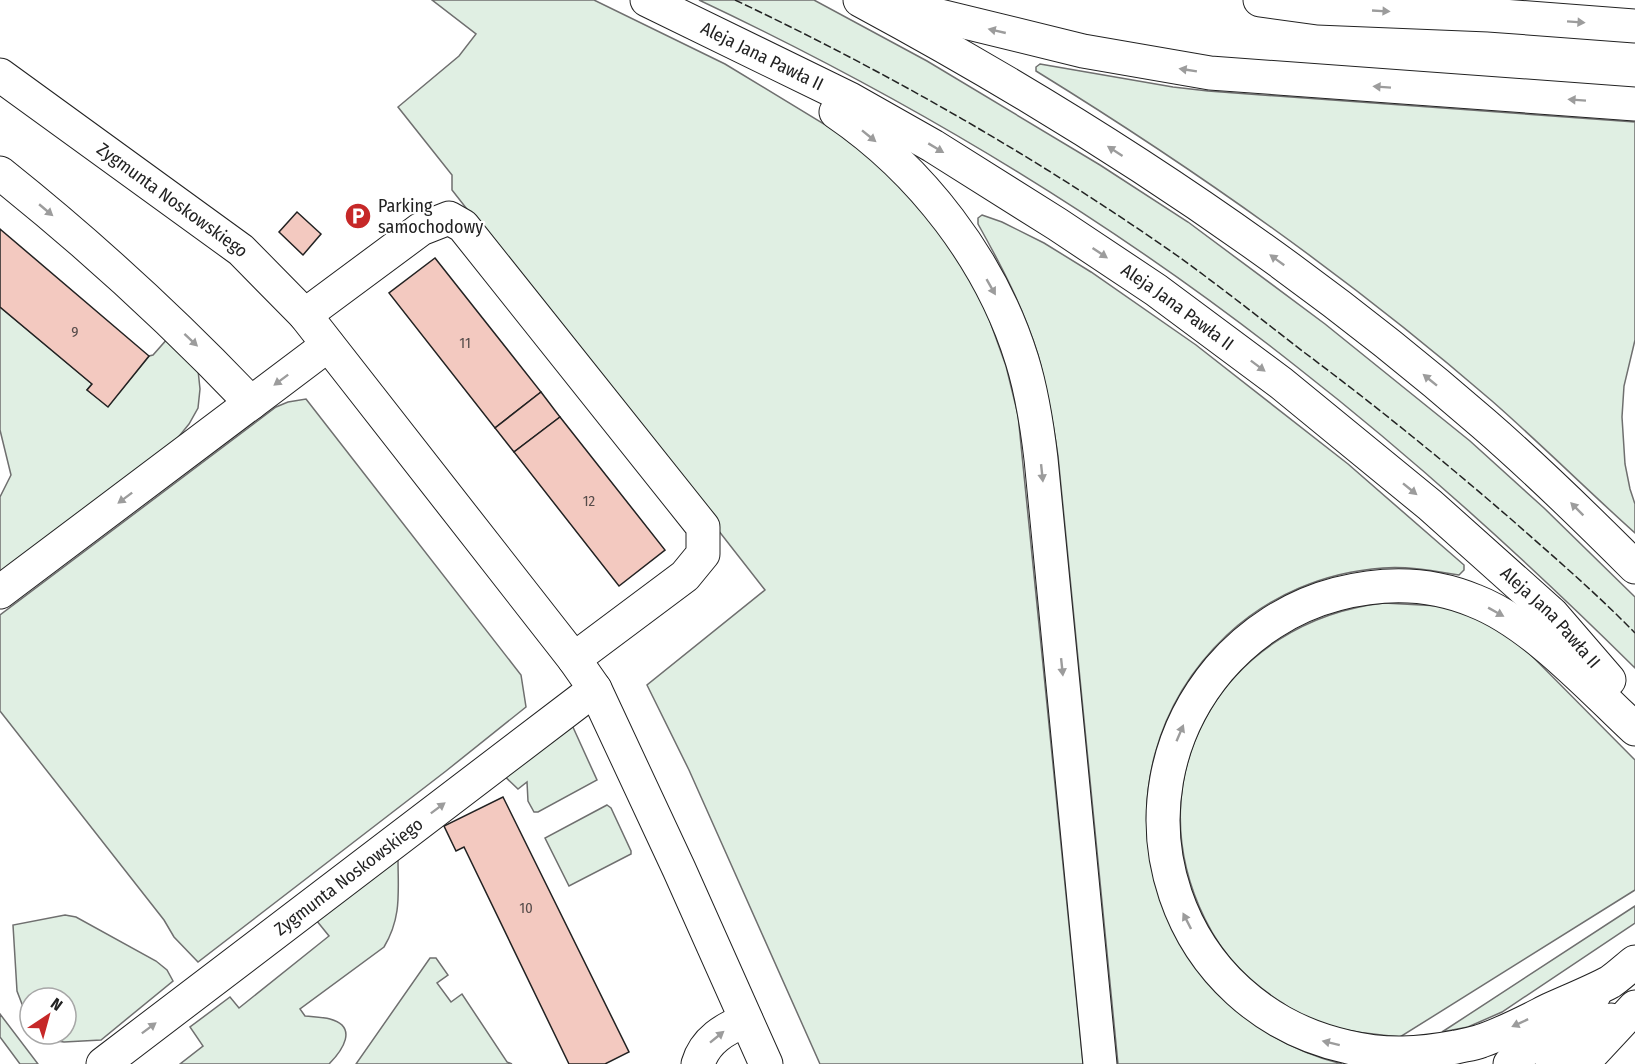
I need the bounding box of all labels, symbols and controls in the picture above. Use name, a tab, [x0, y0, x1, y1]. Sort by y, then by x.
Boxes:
one-way arrow	[1371, 7, 1390, 16]
street label: Aleja Jana Pawła II	[697, 17, 827, 95]
one-way arrow	[1566, 17, 1585, 27]
one-way arrow	[988, 26, 1006, 36]
one-way arrow	[1178, 65, 1197, 74]
one-way arrow	[1373, 82, 1392, 92]
one-way arrow	[1567, 96, 1586, 105]
one-way arrow	[861, 130, 877, 143]
street label: Zygmunta Noskowskiego	[93, 138, 253, 262]
one-way arrow	[928, 142, 944, 153]
one-way arrow	[1107, 145, 1124, 156]
place label: Parking samochodowy	[378, 195, 483, 238]
parking icon: Parking samochodowy	[343, 201, 373, 231]
one-way arrow	[38, 203, 53, 216]
one-way arrow	[1092, 247, 1108, 258]
one-way arrow	[1269, 254, 1285, 266]
street label: Aleja Jana Pawła II	[1117, 259, 1238, 355]
one-way arrow	[986, 279, 996, 296]
house number: 9	[71, 323, 79, 341]
one-way arrow	[183, 333, 197, 347]
house number: 11	[459, 334, 471, 352]
one-way arrow	[1250, 360, 1266, 372]
one-way arrow	[274, 374, 289, 386]
one-way arrow	[1423, 374, 1438, 387]
one-way arrow	[1037, 464, 1047, 483]
one-way arrow	[1402, 482, 1417, 495]
one-way arrow	[118, 491, 133, 503]
house number: 12	[583, 492, 596, 510]
one-way arrow	[1569, 502, 1584, 516]
street label: Aleja Jana Pawła II	[1496, 562, 1605, 673]
one-way arrow	[1488, 607, 1505, 617]
one-way arrow	[1057, 658, 1067, 677]
one-way arrow	[1175, 723, 1185, 741]
one-way arrow	[431, 803, 446, 815]
street label: Zygmunta Noskowskiego	[270, 813, 427, 940]
house number: 10	[519, 899, 533, 917]
one-way arrow	[1183, 913, 1192, 930]
north arrow	[18, 986, 78, 1046]
text: N	[47, 994, 66, 1015]
one-way arrow	[1512, 1019, 1529, 1028]
one-way arrow	[142, 1023, 157, 1035]
one-way arrow	[709, 1030, 725, 1043]
one-way arrow	[1322, 1038, 1341, 1048]

